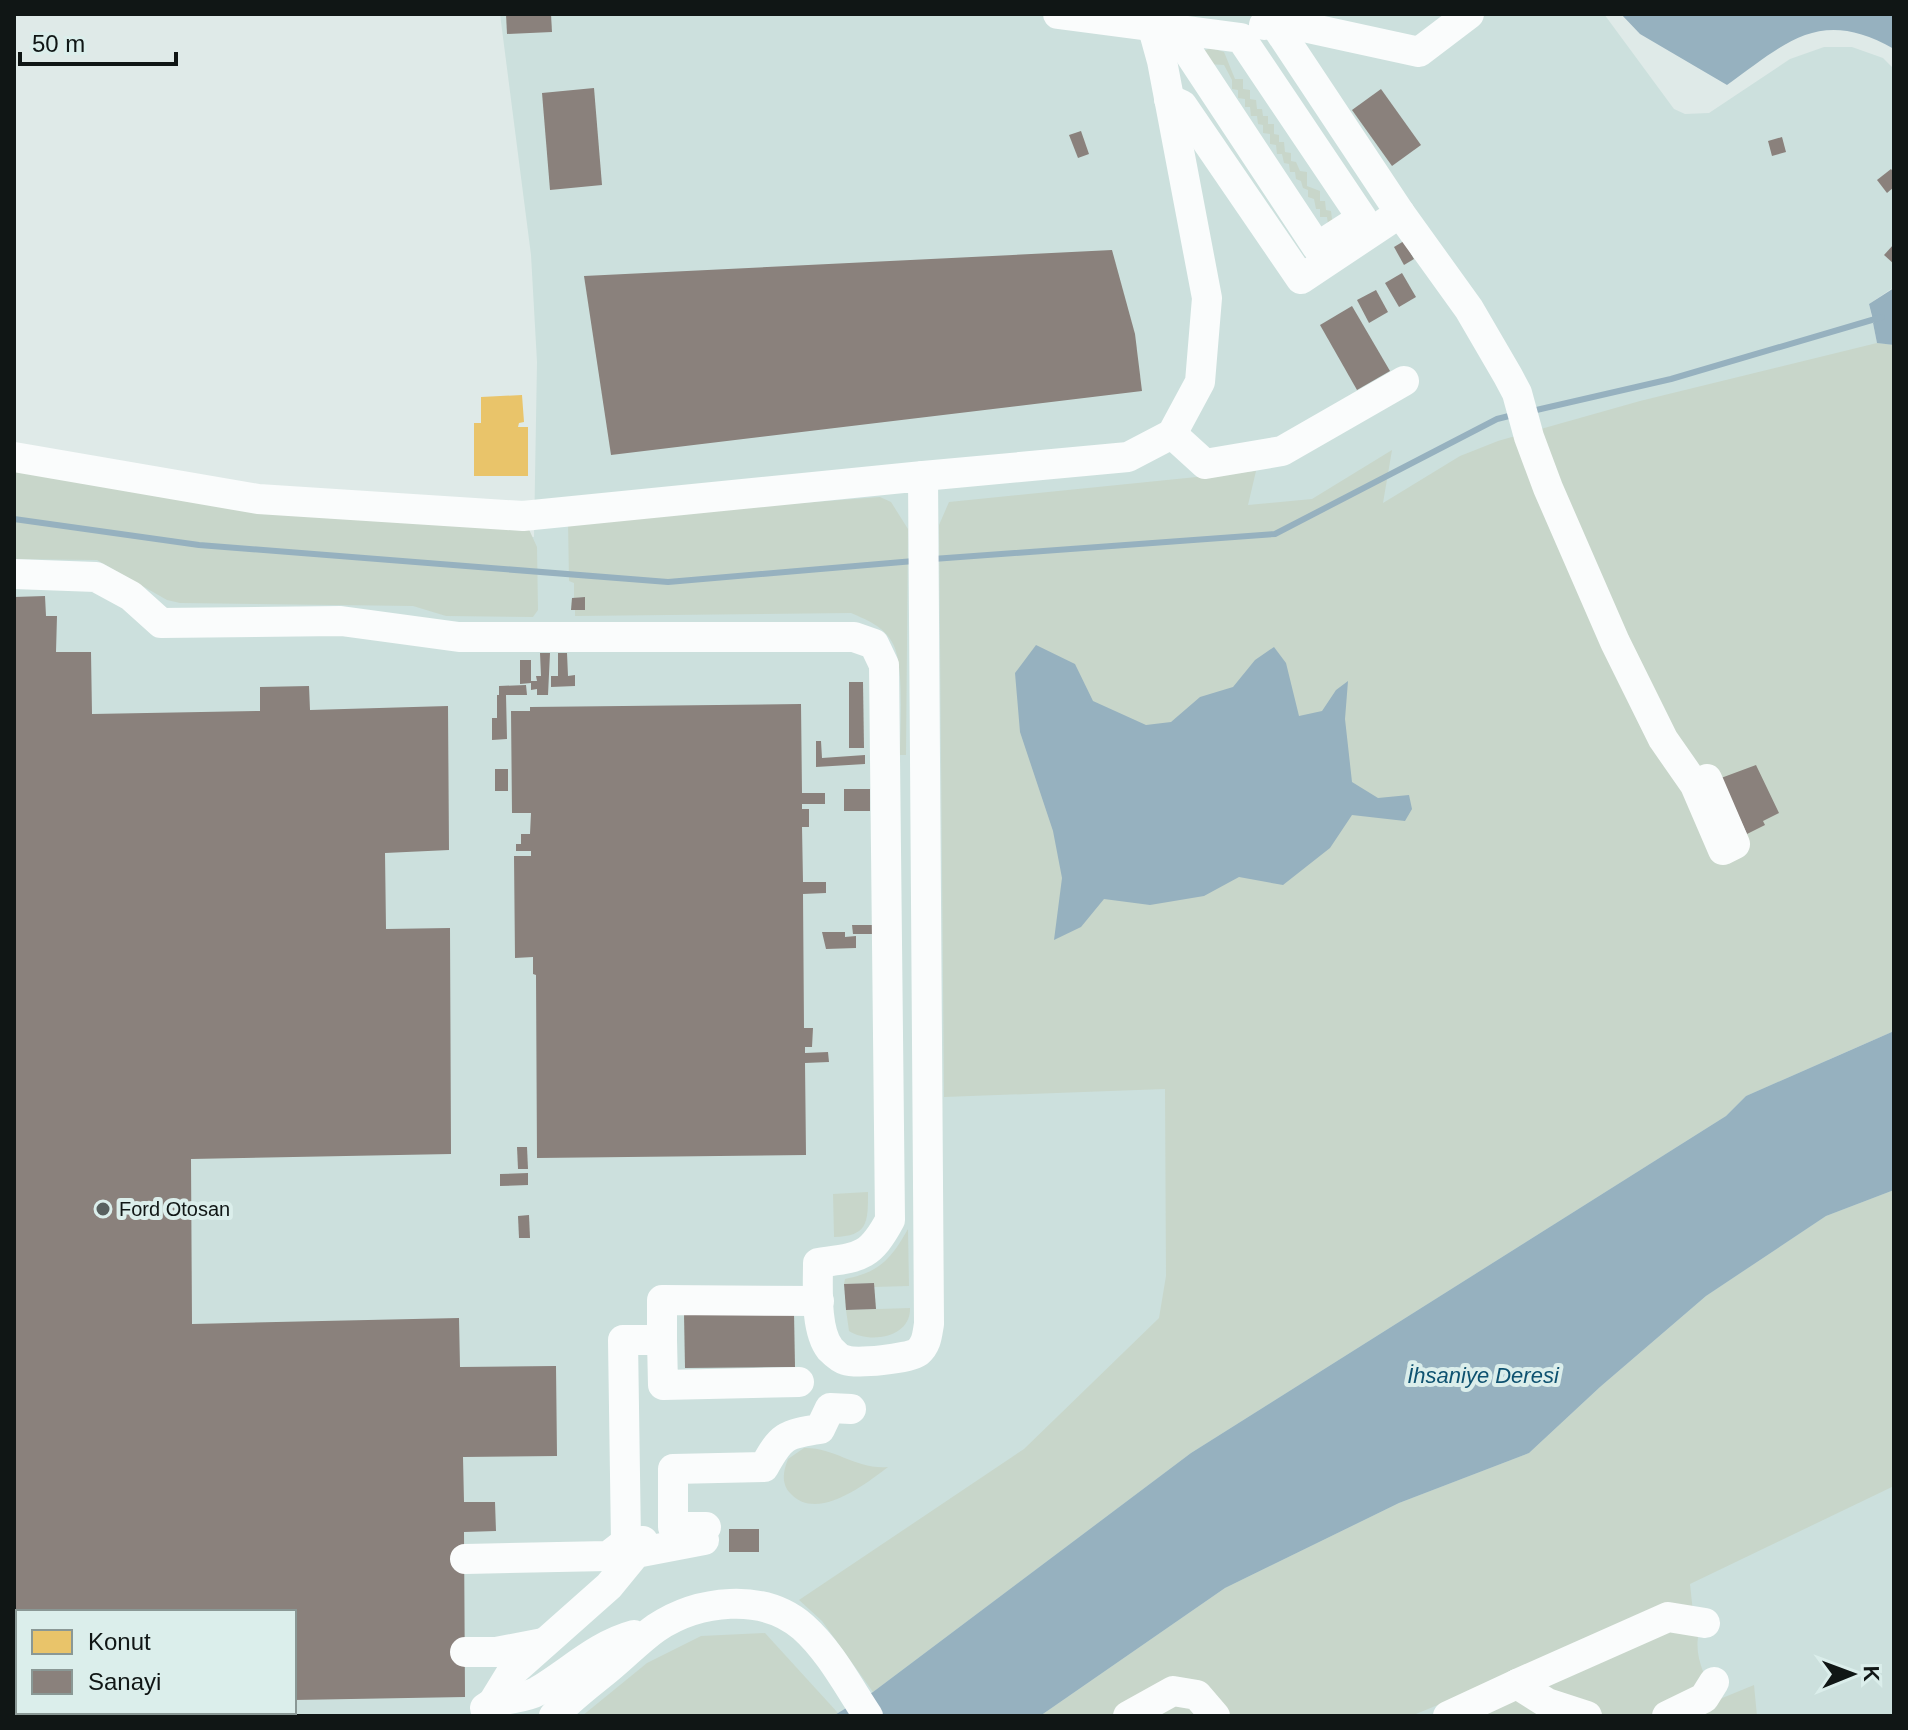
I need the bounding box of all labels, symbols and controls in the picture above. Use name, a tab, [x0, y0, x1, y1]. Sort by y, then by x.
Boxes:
scale bar	[20, 16, 176, 66]
text: 50 m	[32, 30, 85, 57]
place label: Ford Otosan	[119, 1198, 230, 1220]
marker: Ford Otosan	[94, 1200, 112, 1218]
water label: İhsaniye Deresi	[1407, 1363, 1560, 1388]
legend	[16, 1610, 296, 1714]
text: Konut	[88, 1628, 151, 1655]
north arrow	[1812, 1634, 1892, 1714]
text: K	[1859, 1665, 1884, 1682]
text: Sanayi	[88, 1668, 161, 1695]

